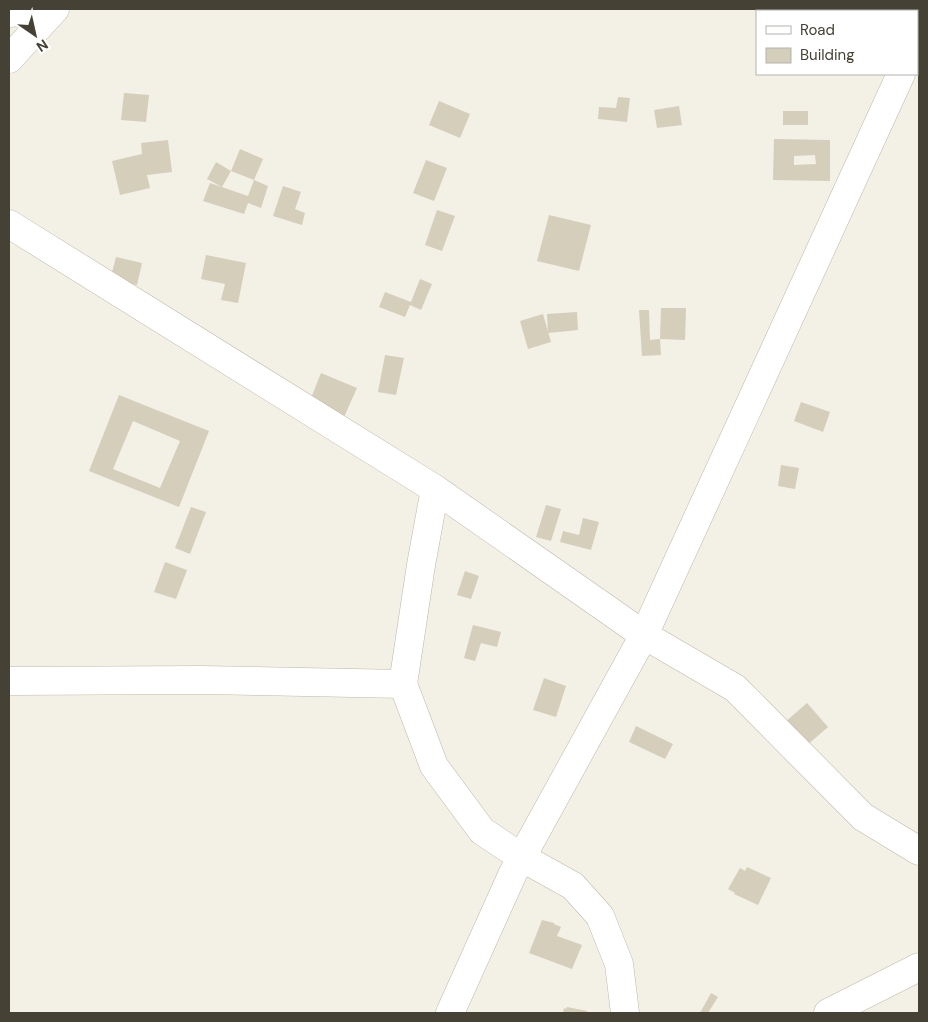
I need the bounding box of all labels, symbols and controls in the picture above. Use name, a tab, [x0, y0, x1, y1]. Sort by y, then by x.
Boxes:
north arrow	[10, 10, 60, 60]
legend	[756, 10, 918, 75]
text: Road	[800, 20, 835, 40]
text: N	[33, 35, 52, 56]
text: Building	[800, 45, 855, 65]

